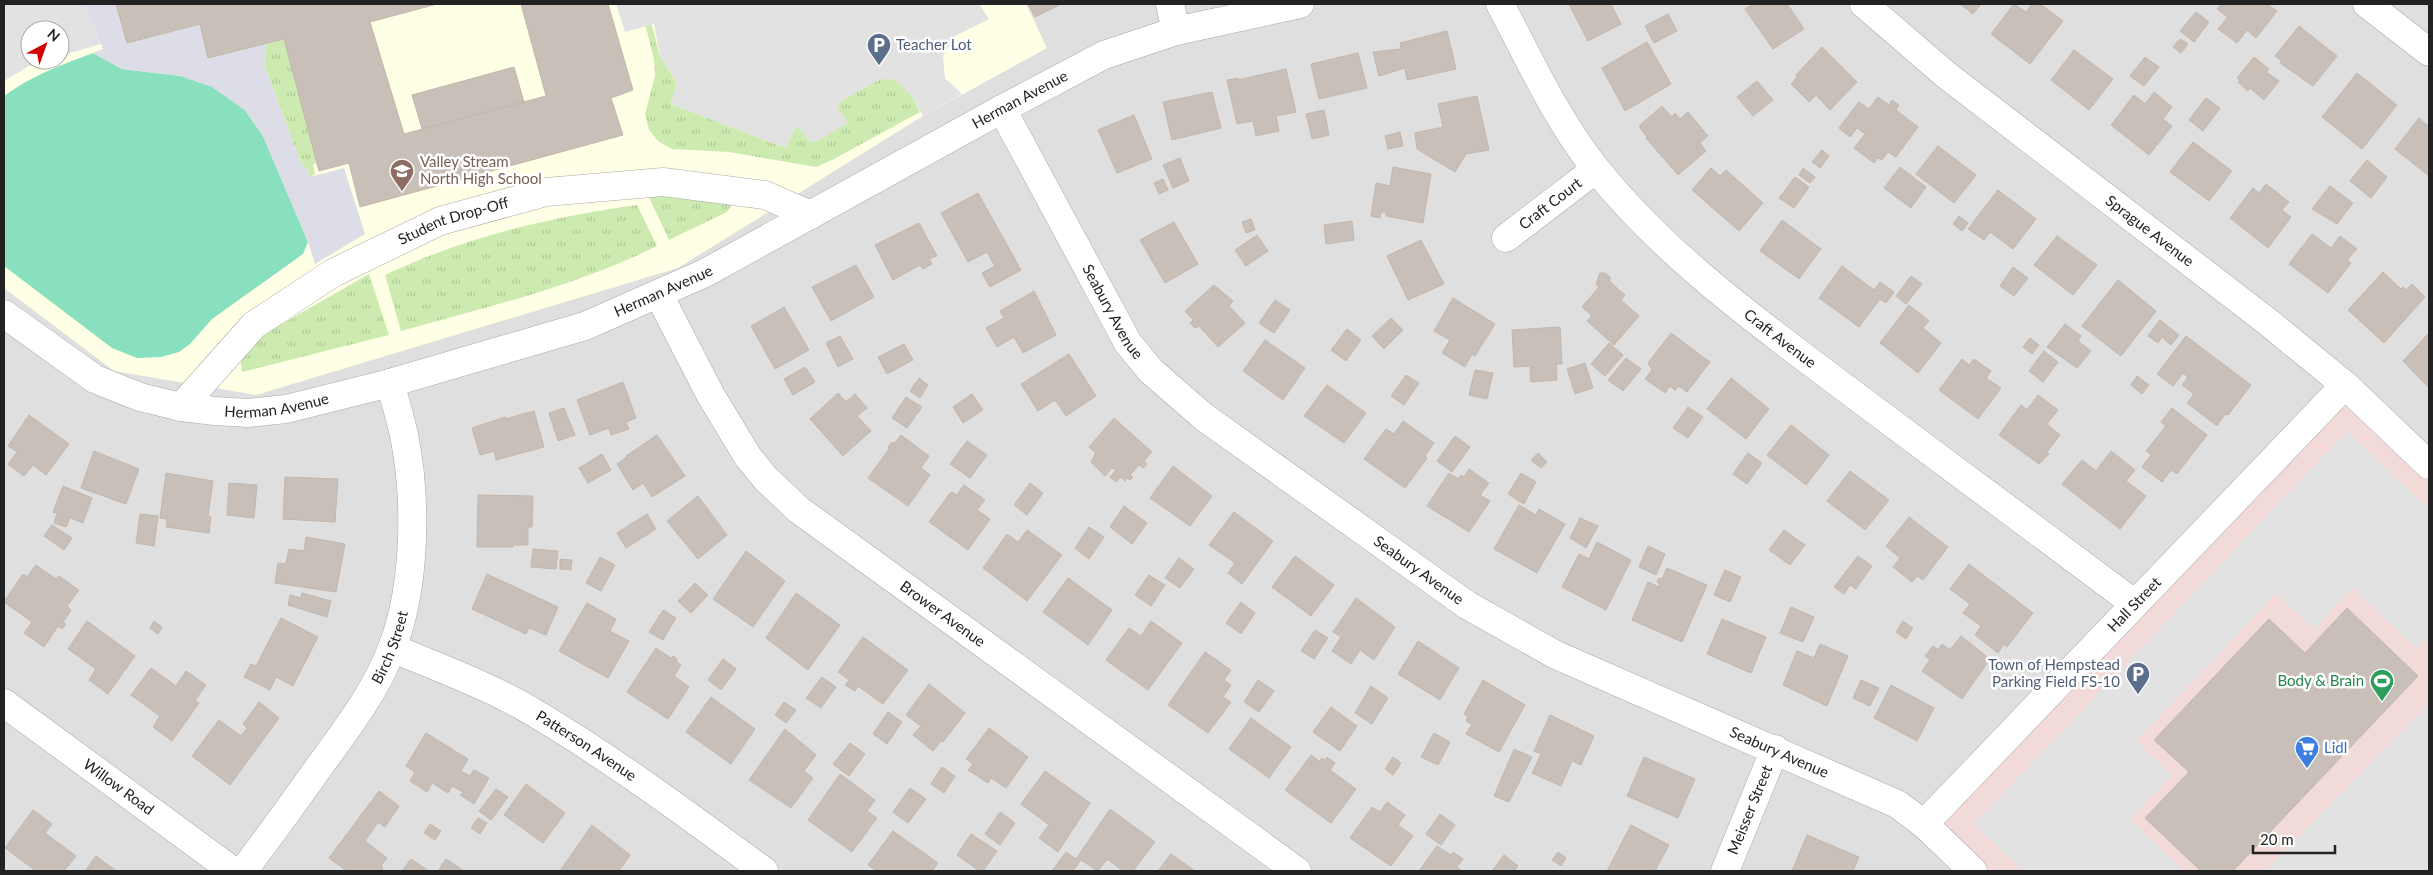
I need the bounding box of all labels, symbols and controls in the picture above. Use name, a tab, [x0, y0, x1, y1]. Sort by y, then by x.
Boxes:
north arrow	[20, 20, 70, 70]
text: N	[44, 25, 64, 45]
parking icon: Teacher Lot	[866, 32, 892, 66]
place label: Teacher Lot	[896, 35, 972, 53]
street label: Herman Avenue	[969, 66, 1070, 132]
place label: Valley Stream North High School	[420, 152, 542, 187]
school or university icon: Valley Stream North High School	[389, 158, 415, 192]
street label: Craft Court	[1515, 173, 1585, 233]
street label: Sprague Avenue	[2103, 191, 2198, 270]
street label: Student Drop-Off	[395, 193, 510, 248]
street label: Herman Avenue	[611, 261, 715, 320]
street label: Seabury Avenue	[1079, 261, 1147, 362]
street label: Craft Avenue	[1741, 305, 1820, 371]
street label: Herman Avenue	[224, 389, 331, 421]
street label: Seabury Avenue	[1371, 531, 1468, 608]
street label: Hall Street	[2103, 572, 2165, 635]
street label: Brower Avenue	[897, 576, 989, 650]
street label: Birch Street	[367, 608, 411, 687]
place label: Town of Hempstead Parking Field FS-10	[1988, 655, 2120, 690]
parking icon: Town of Hempstead Parking Field FS-10	[2125, 661, 2151, 695]
sports icon: Body & Brain	[2369, 668, 2395, 702]
place label: Body & Brain	[2277, 671, 2364, 689]
street label: Patterson Avenue	[533, 706, 640, 784]
street label: Seabury Avenue	[1727, 722, 1832, 781]
supermarket icon: Lidl	[2294, 735, 2320, 769]
place label: Lidl	[2324, 738, 2347, 756]
street label: Willow Road	[80, 754, 158, 818]
street label: Meisser Street	[1723, 762, 1776, 857]
scale bar	[2253, 822, 2336, 854]
text: 20 m	[2260, 830, 2294, 848]

